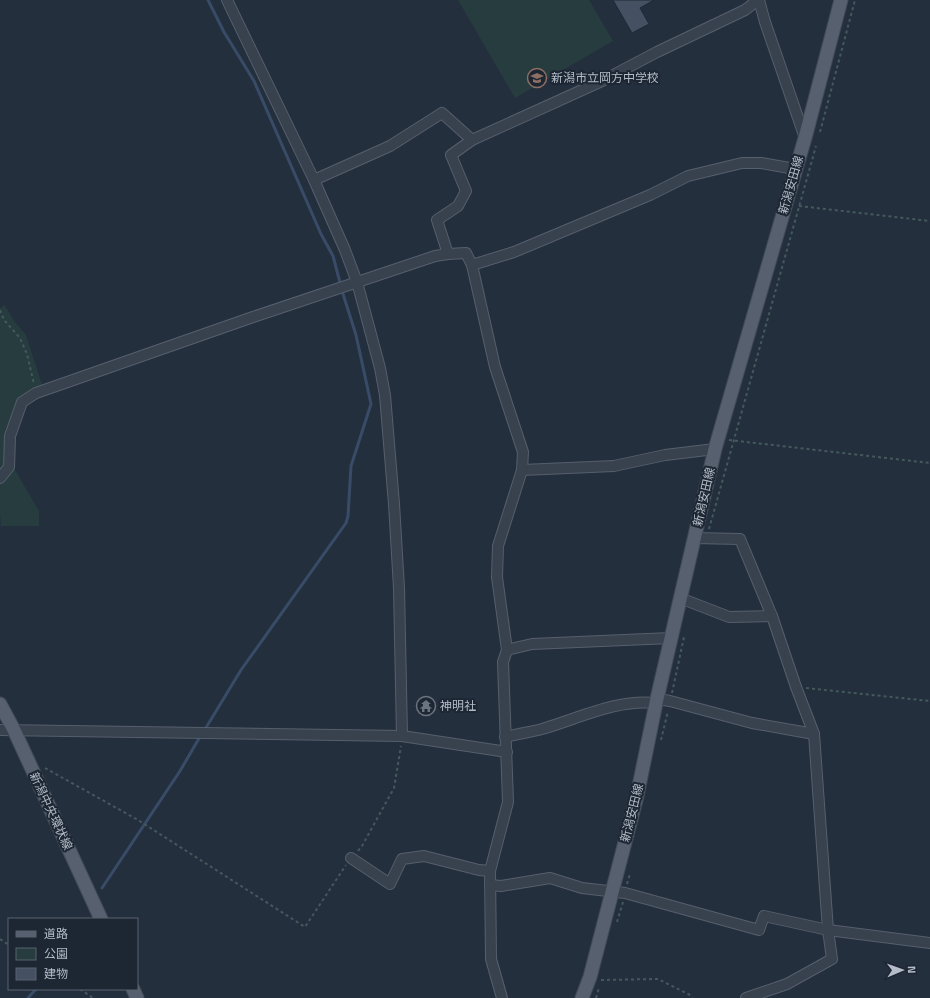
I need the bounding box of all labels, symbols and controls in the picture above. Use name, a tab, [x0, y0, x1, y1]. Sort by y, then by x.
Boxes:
school or university icon: 新潟市立岡方中学校	[526, 67, 548, 89]
place label: 新潟市立岡方中学校	[551, 68, 659, 87]
street label: 新潟安田線	[773, 153, 808, 216]
street label: 新潟安田線	[688, 466, 720, 528]
temple icon: 神明社	[415, 695, 437, 717]
place label: 神明社	[440, 696, 476, 715]
street label: 新潟中央環状線	[25, 769, 78, 853]
street label: 新潟安田線	[615, 781, 648, 844]
legend	[8, 918, 138, 990]
text: 道路	[44, 924, 68, 943]
text: 公園	[44, 944, 68, 963]
north arrow	[882, 950, 922, 990]
text: 建物	[44, 964, 68, 983]
text: N	[904, 966, 920, 974]

